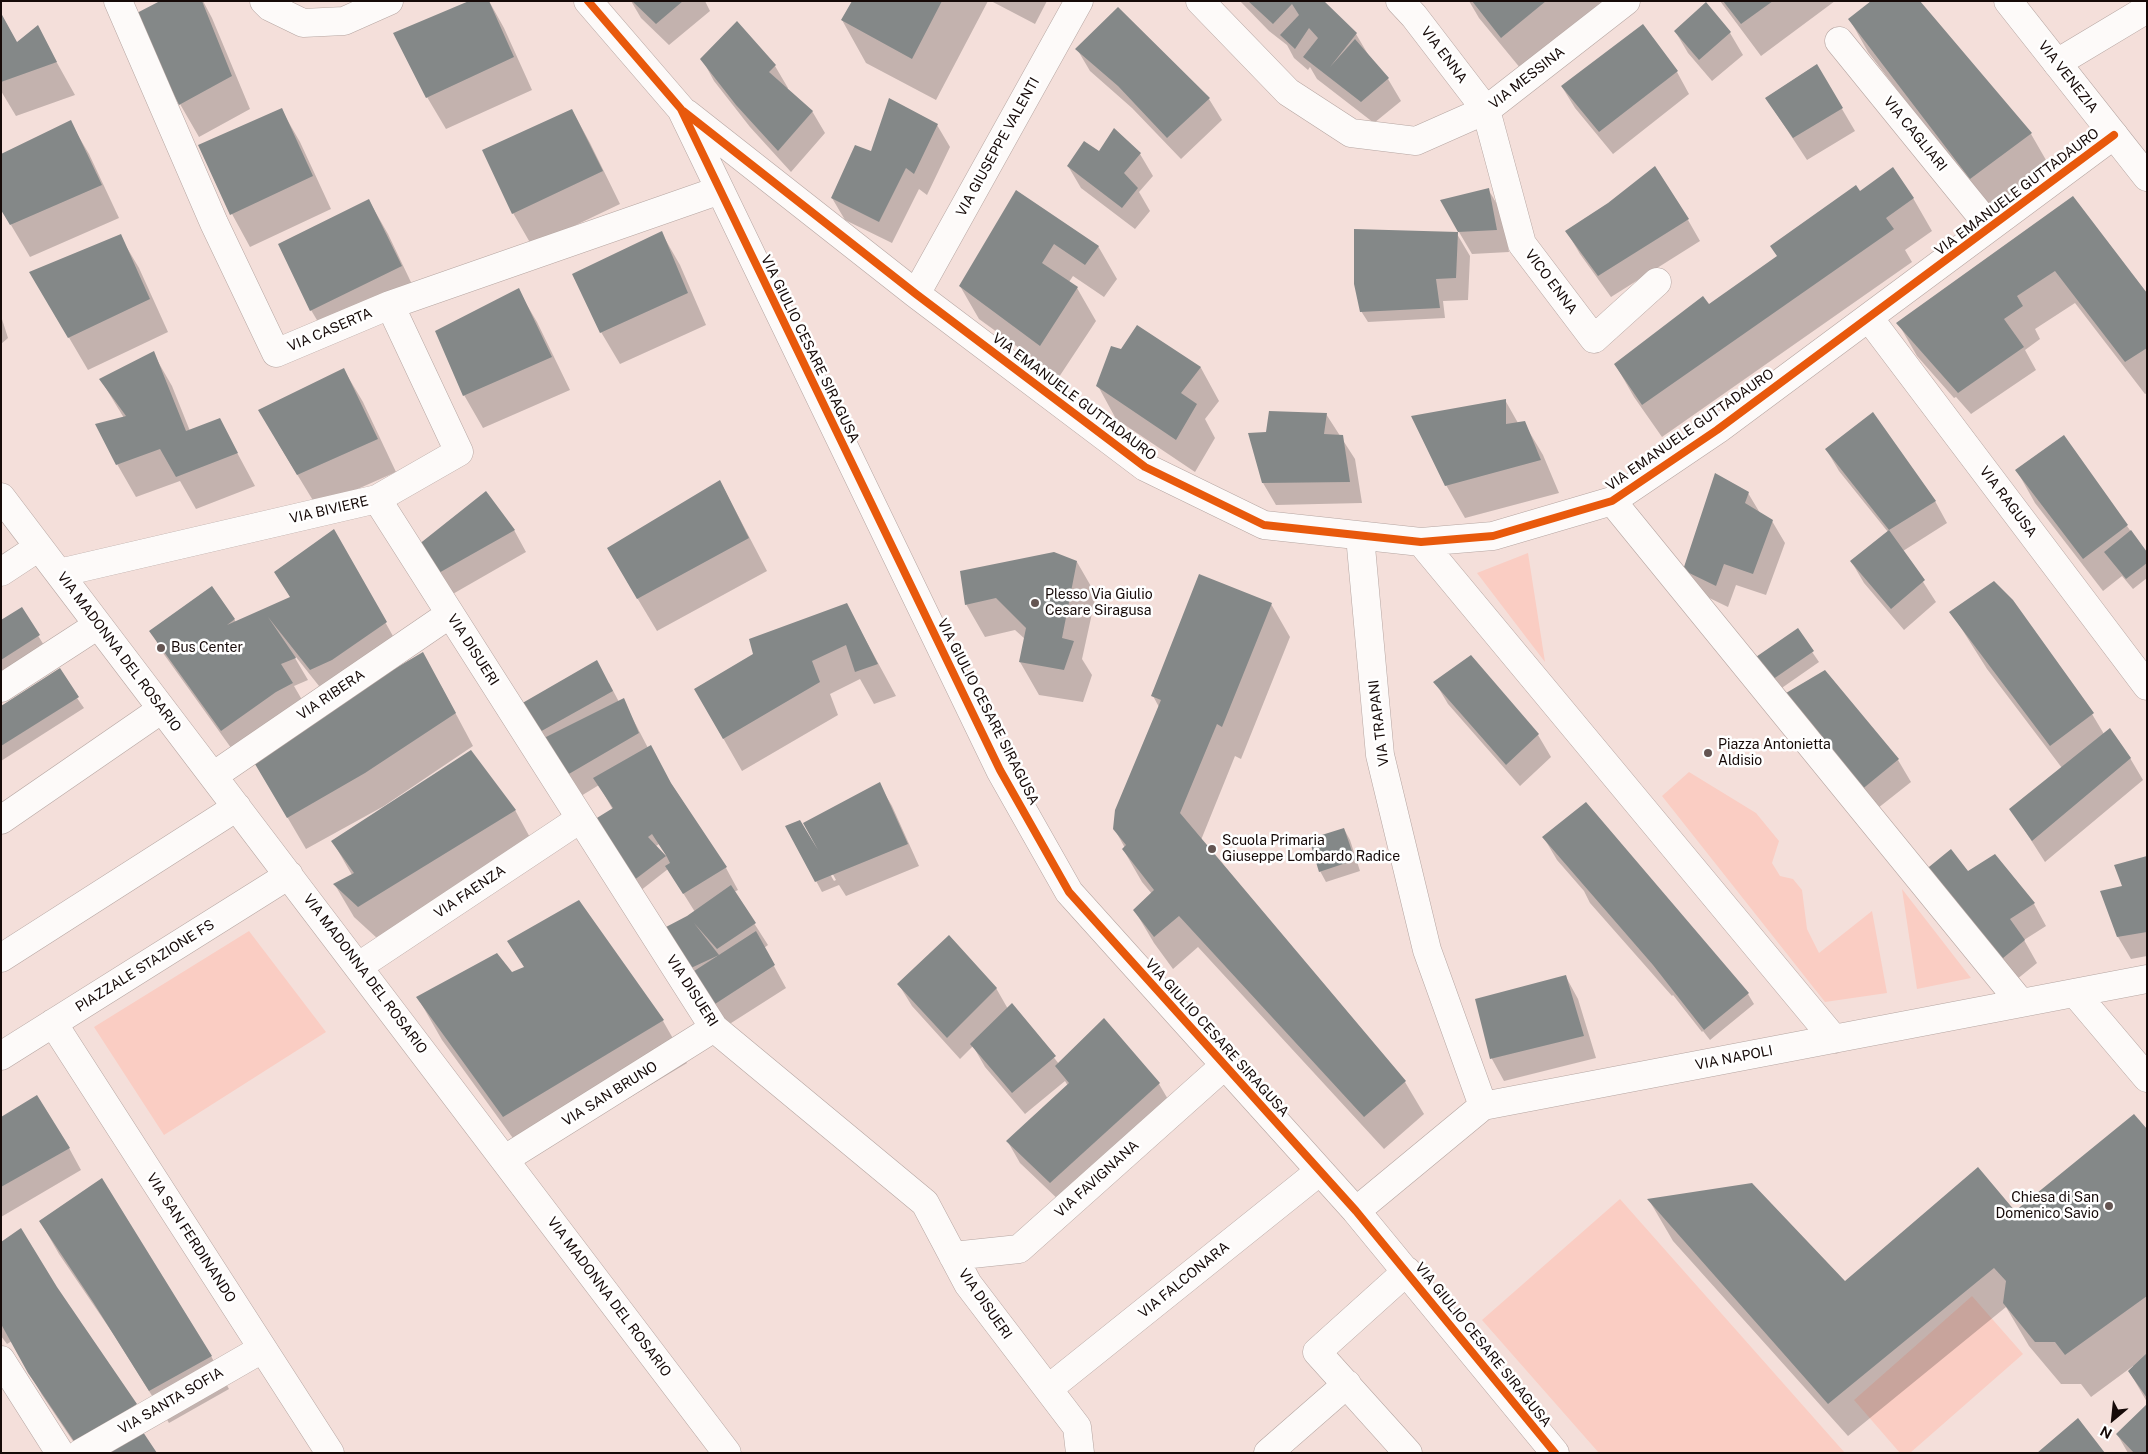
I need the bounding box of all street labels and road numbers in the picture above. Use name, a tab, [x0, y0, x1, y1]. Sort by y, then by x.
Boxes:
street label: VIA ENNA	[1417, 23, 1471, 87]
street label: VIA VENEZIA	[2035, 38, 2101, 116]
street label: VIA MESSINA	[1486, 43, 1568, 113]
street label: VIA GIUSEPPE VALENTI	[953, 75, 1043, 219]
street label: VIA CAGLIARI	[1880, 93, 1950, 175]
street label: VIA EMANUELE GUTTADAURO	[1932, 125, 2102, 259]
street label: VICO ENNA	[1521, 246, 1581, 318]
street label: VIA GIULIO CESARE SIRAGUSA	[757, 252, 863, 446]
street label: VIA CASERTA	[285, 305, 375, 355]
street label: VIA EMANUELE GUTTADAURO	[989, 330, 1159, 464]
street label: VIA EMANUELE GUTTADAURO	[1603, 365, 1777, 495]
street label: VIA RAGUSA	[1976, 463, 2040, 541]
street label: VIA BIVIERE	[288, 493, 370, 527]
street label: VIA MADONNA DEL ROSARIO	[53, 569, 185, 735]
street label: VIA DISUERI	[444, 611, 502, 689]
street label: VIA GIULIO CESARE SIRAGUSA	[934, 616, 1042, 808]
street label: VIA RIBERA	[294, 666, 368, 724]
street label: VIA TRAPANI	[1365, 679, 1393, 767]
street label: VIA FAENZA	[431, 862, 509, 922]
street label: VIA MADONNA DEL ROSARIO	[299, 891, 431, 1057]
street label: PIAZZALE STAZIONE FS	[72, 916, 218, 1016]
street label: VIA DISUERI	[663, 952, 721, 1030]
street label: VIA GIULIO CESARE SIRAGUSA	[1142, 956, 1292, 1120]
street label: VIA NAPOLI	[1694, 1042, 1774, 1074]
street label: VIA SAN BRUNO	[559, 1058, 661, 1130]
street label: VIA FAVIGNANA	[1052, 1137, 1142, 1221]
street label: VIA SAN FERDINANDO	[143, 1170, 239, 1306]
street label: VIA MADONNA DEL ROSARIO	[543, 1214, 675, 1380]
street label: VIA FALCONARA	[1135, 1238, 1233, 1322]
street label: VIA GIULIO CESARE SIRAGUSA	[1411, 1259, 1555, 1431]
street label: VIA DISUERI	[955, 1266, 1015, 1342]
street label: VIA SANTA SOFIA	[116, 1364, 226, 1438]

